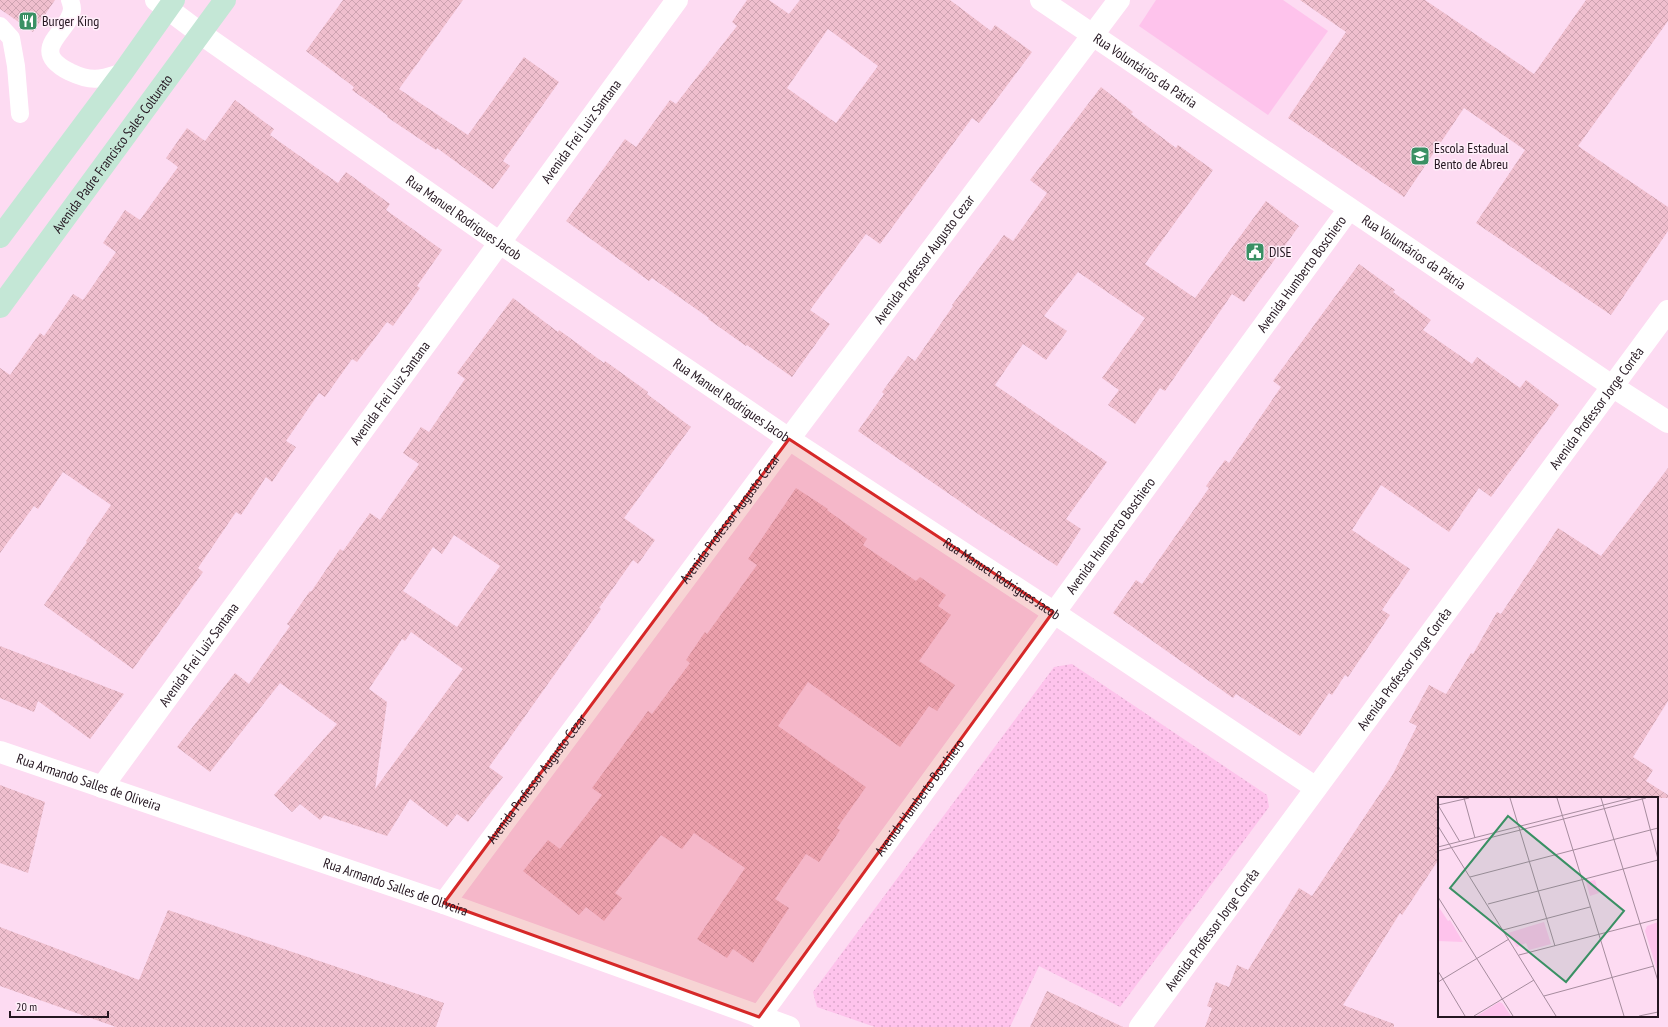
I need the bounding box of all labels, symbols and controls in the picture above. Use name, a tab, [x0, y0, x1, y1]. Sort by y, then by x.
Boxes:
restaurant icon: Burger King	[17, 10, 39, 32]
place label: Burger King	[42, 12, 99, 30]
street label: Rua Voluntários da Pátria	[1090, 29, 1201, 112]
street label: Avenida Padre Francisco Sales Colturato	[48, 71, 176, 237]
street label: Avenida Frei Luiz Santana	[537, 76, 625, 187]
place label: Escola Estadual Bento de Abreu	[1434, 139, 1509, 173]
school or university icon: Escola Estadual Bento de Abreu	[1409, 145, 1431, 167]
street label: Rua Manuel Rodrigues Jacob	[403, 171, 525, 264]
street label: Avenida Professor Augusto Cezar	[870, 191, 978, 327]
street label: Rua Voluntários da Pátria	[1358, 211, 1469, 293]
street label: Avenida Humberto Boschiero	[1253, 212, 1350, 336]
public building icon: DISE	[1244, 241, 1266, 263]
place label: DISE	[1269, 243, 1292, 261]
street label: Avenida Frei Luiz Santana	[346, 338, 434, 448]
street label: Avenida Professor Jorge Corrêa	[1545, 343, 1648, 473]
street label: Rua Manuel Rodrigues Jacob	[670, 354, 793, 446]
street label: Avenida Professor Augusto Cezar	[676, 450, 784, 587]
street label: Avenida Humberto Boschiero	[1062, 474, 1159, 598]
street label: Rua Manuel Rodrigues Jacob	[940, 534, 1064, 624]
street label: Avenida Frei Luiz Santana	[155, 599, 243, 710]
street label: Avenida Professor Jorge Corrêa	[1353, 604, 1455, 734]
street label: Avenida Professor Augusto Cezar	[482, 710, 591, 847]
street label: Avenida Humberto Boschiero	[871, 735, 968, 859]
street label: Rua Armando Salles de Oliveira	[14, 749, 164, 815]
inset map	[1438, 797, 1658, 1017]
street label: Rua Armando Salles de Oliveira	[321, 854, 470, 920]
street label: Avenida Professor Jorge Corrêa	[1161, 865, 1263, 994]
scale bar	[10, 993, 108, 1019]
text: 20 m	[16, 999, 37, 1014]

